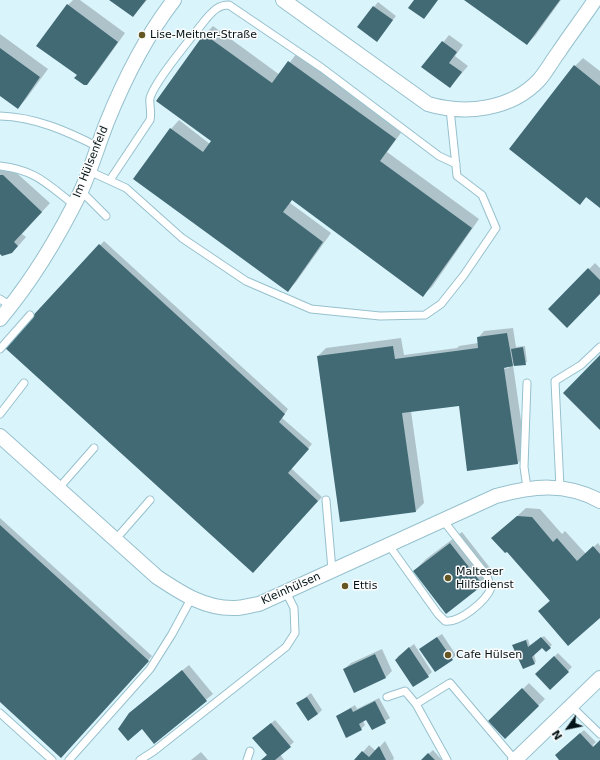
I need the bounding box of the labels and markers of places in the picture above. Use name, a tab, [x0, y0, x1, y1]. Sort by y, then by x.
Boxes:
place label: Lise-Meitner-Straße	[150, 28, 257, 42]
marker: Lise-Meitner-Straße	[137, 30, 147, 40]
place label: Malteser Hilfsdienst	[456, 565, 514, 591]
marker: Malteser Hilfsdienst	[443, 573, 453, 583]
place label: Ettis	[353, 579, 377, 593]
marker: Ettis	[340, 581, 350, 591]
place label: Cafe Hülsen	[456, 648, 522, 662]
marker: Cafe Hülsen	[443, 650, 453, 660]

